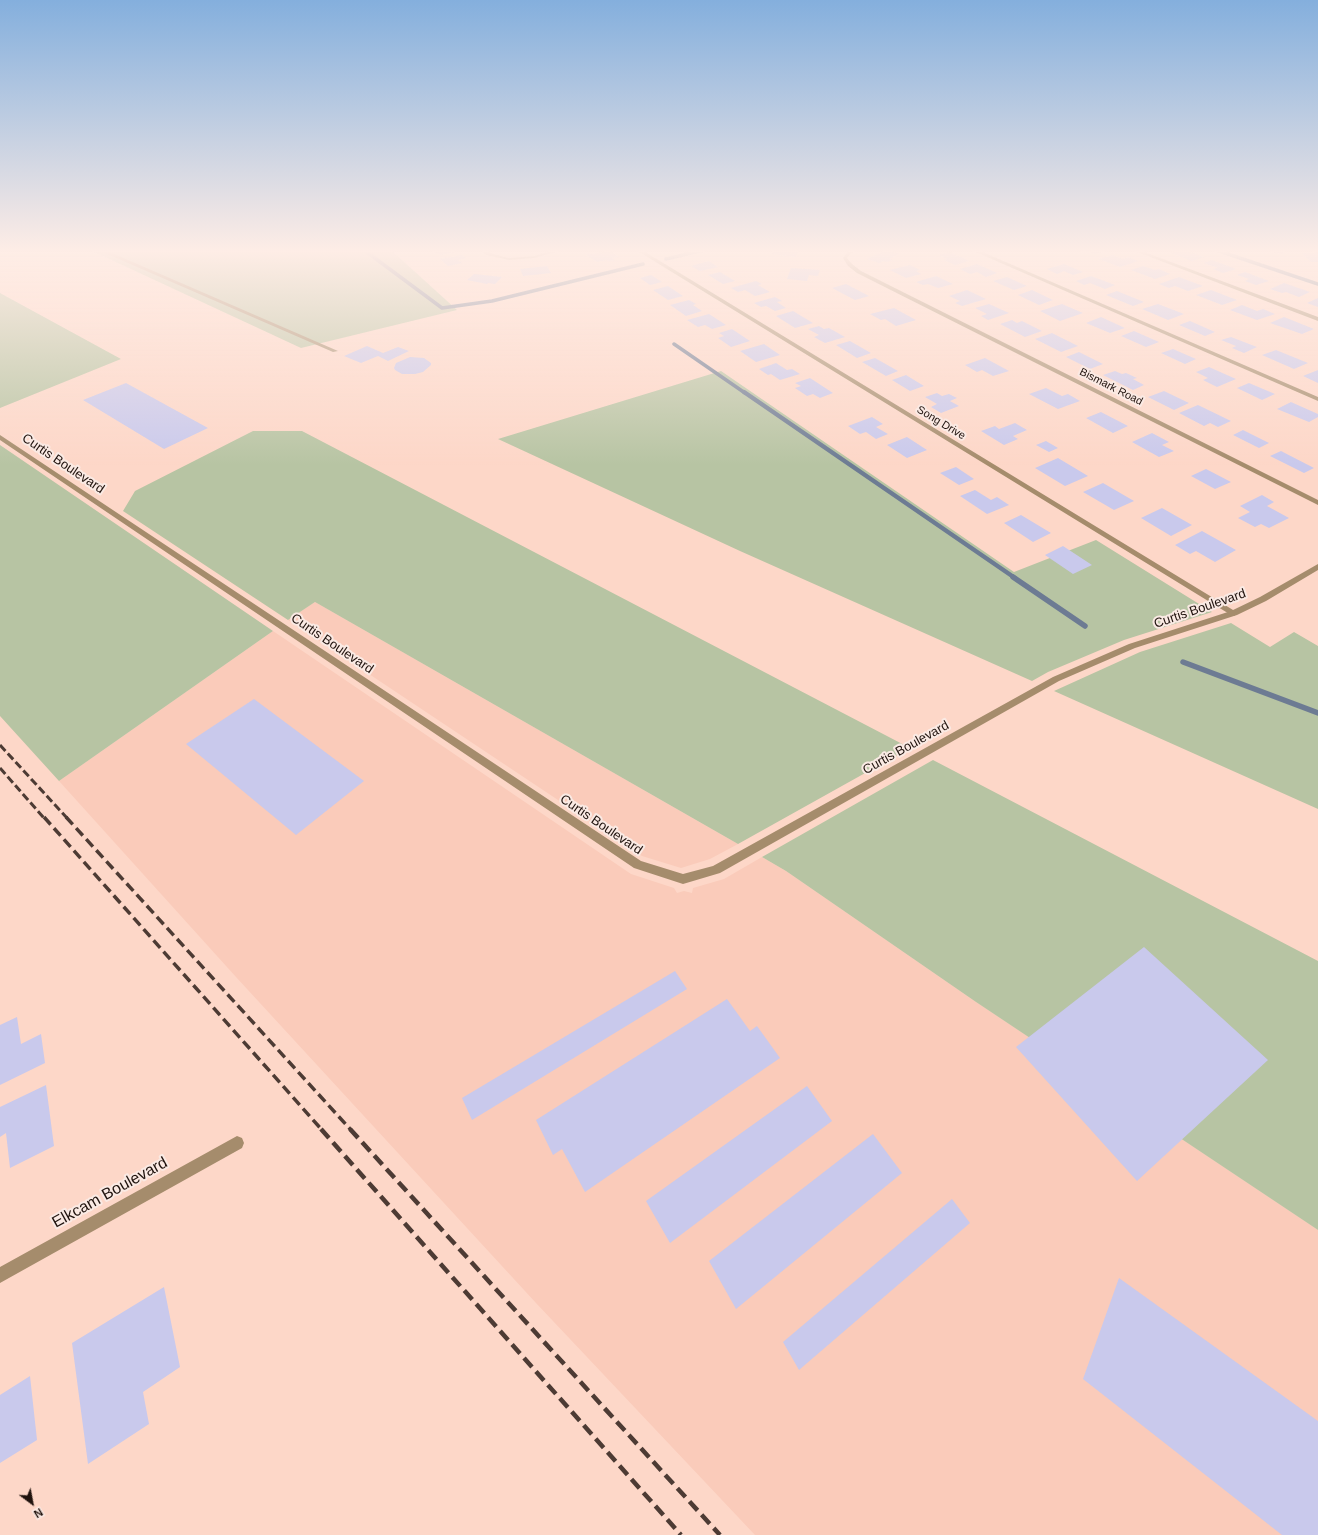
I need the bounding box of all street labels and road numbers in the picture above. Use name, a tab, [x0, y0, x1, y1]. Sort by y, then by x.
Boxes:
street label: Bismark Road	[1077, 365, 1145, 409]
street label: Song Drive	[914, 403, 968, 443]
street label: Curtis Boulevard	[19, 431, 107, 497]
street label: Curtis Boulevard	[1152, 586, 1248, 632]
street label: Curtis Boulevard	[288, 611, 376, 677]
street label: Curtis Boulevard	[860, 718, 952, 778]
street label: Curtis Boulevard	[557, 792, 645, 858]
street label: Elkcam Boulevard	[49, 1153, 171, 1233]

